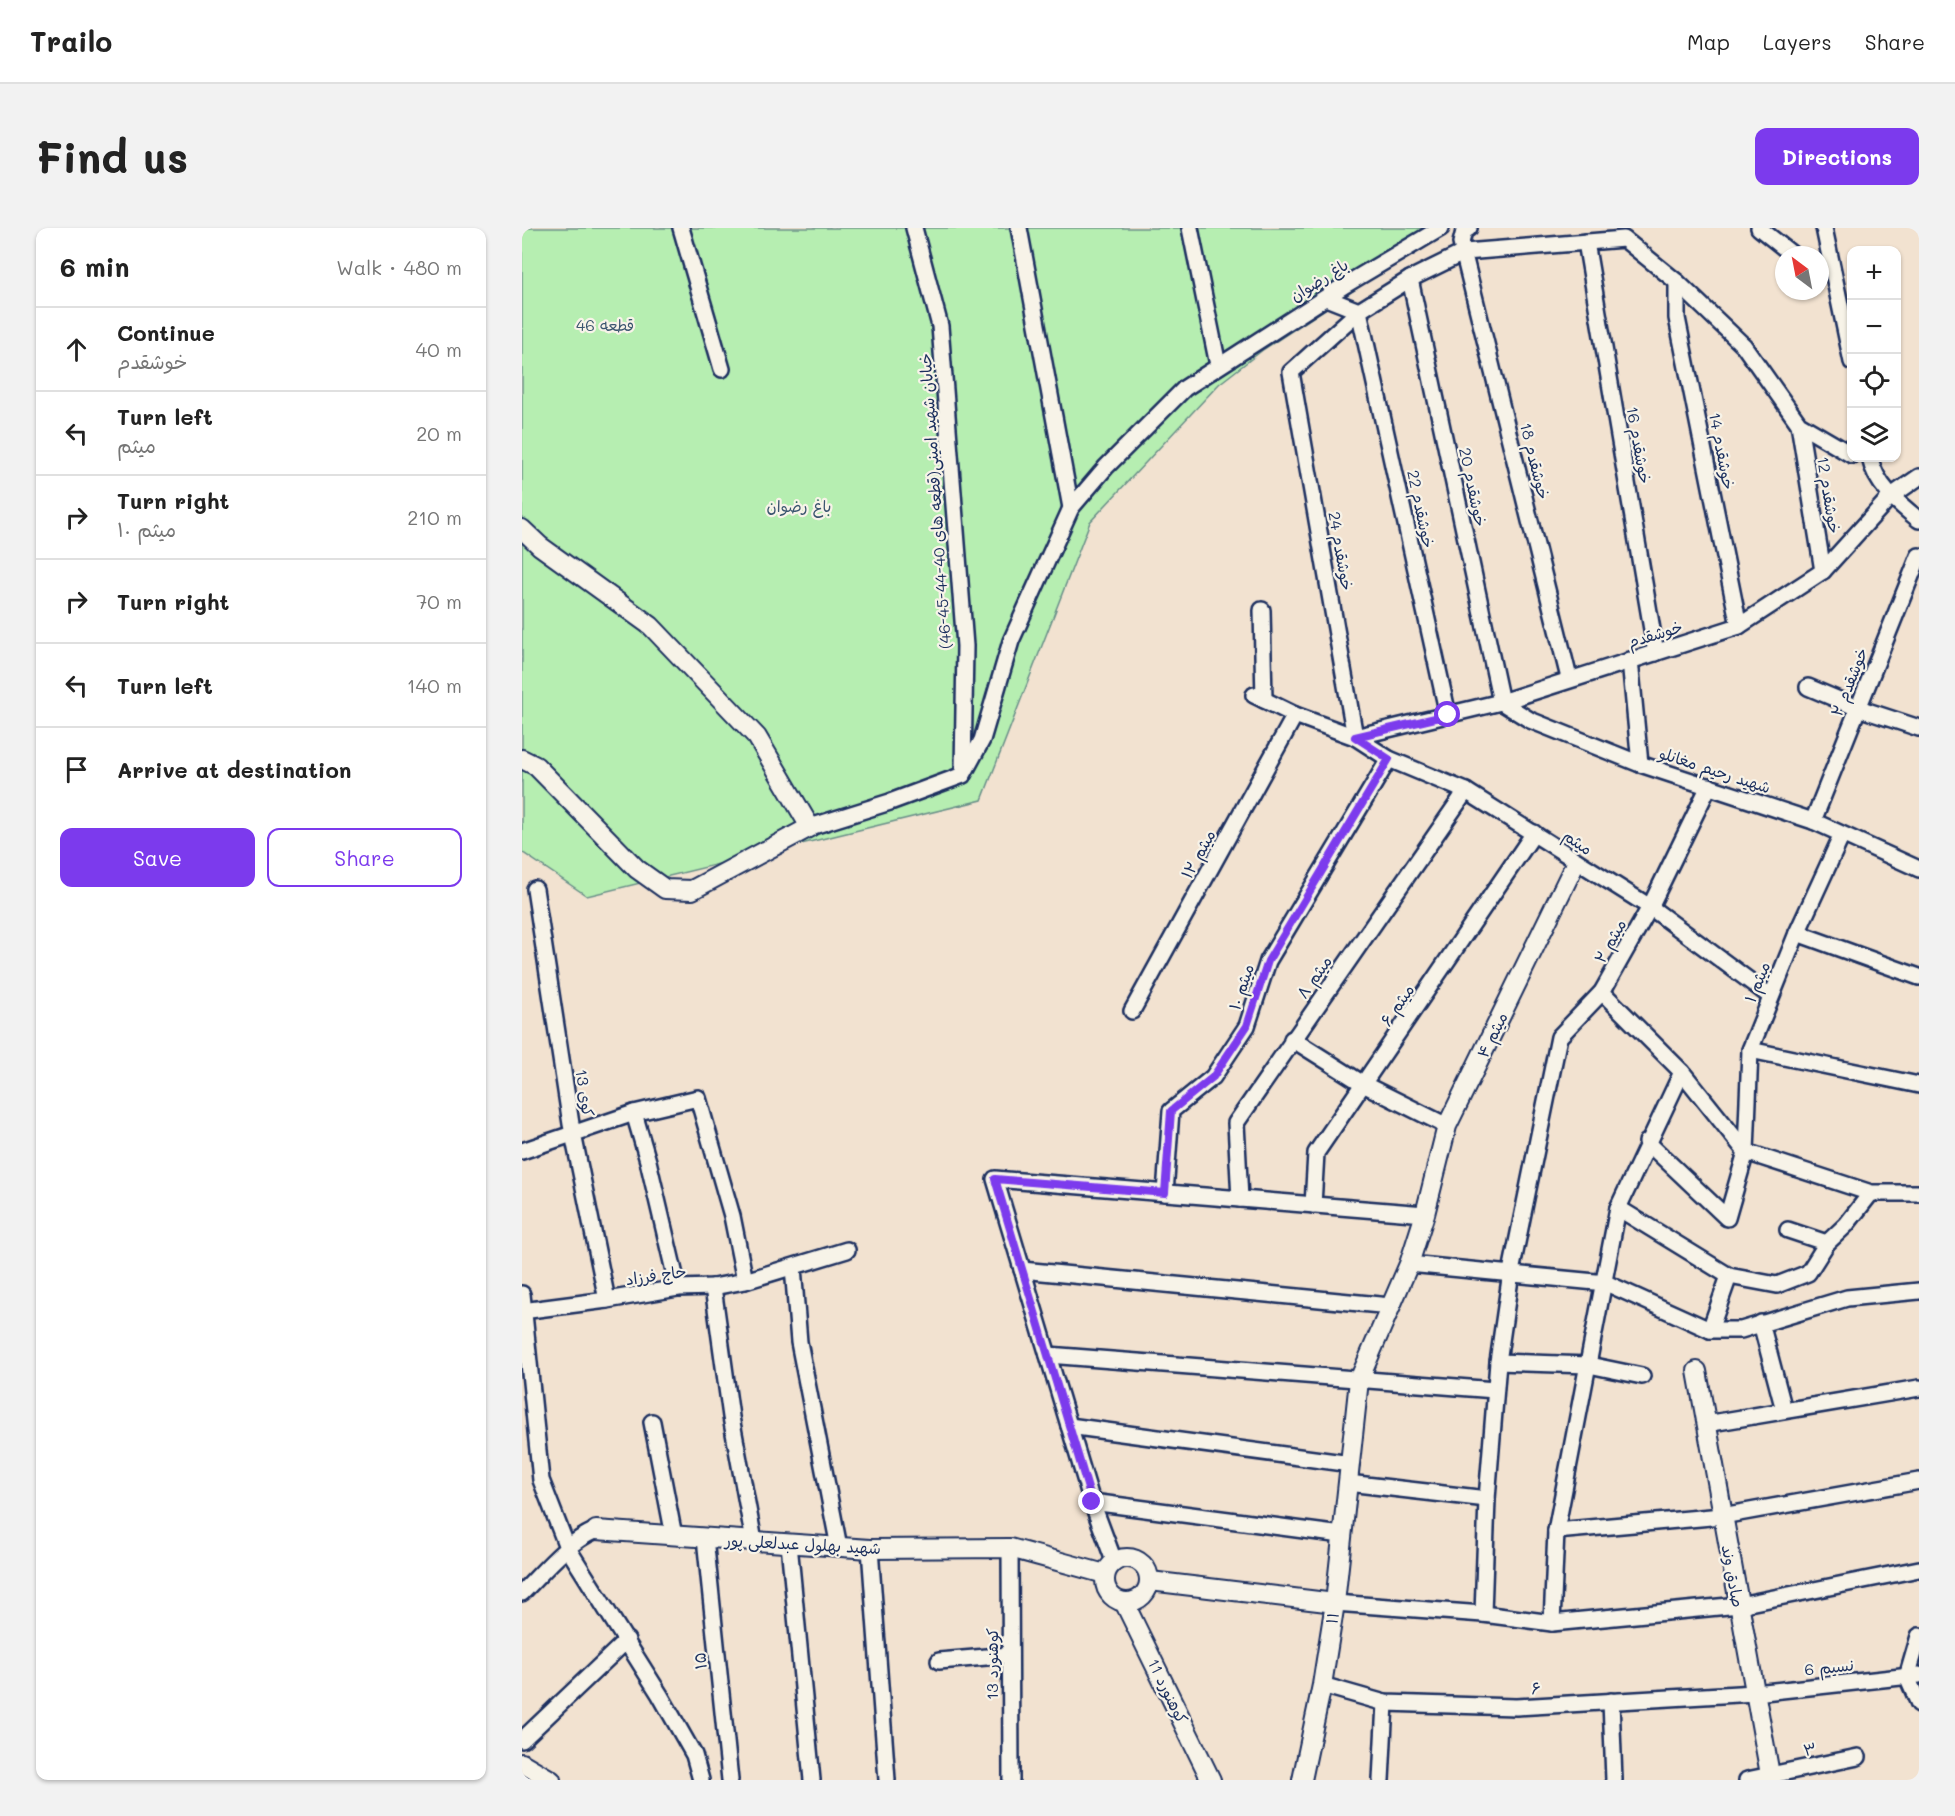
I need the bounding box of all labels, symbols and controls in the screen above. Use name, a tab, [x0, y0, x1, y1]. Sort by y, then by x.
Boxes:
text: Trailo	[30, 23, 112, 59]
text: Map	[1687, 28, 1730, 55]
text: Layers	[1763, 28, 1832, 55]
text: Share	[1865, 28, 1925, 55]
button: Directions	[1755, 128, 1919, 185]
text: Find us	[36, 129, 188, 184]
north arrow	[1775, 246, 1829, 300]
map controls	[1847, 246, 1901, 462]
button: +	[1847, 246, 1901, 300]
text: 6 min	[60, 250, 129, 284]
street label: باغ رضوان	[1286, 253, 1353, 307]
text: Walk · 480 m	[336, 254, 462, 280]
button: −	[1847, 300, 1901, 354]
park label: قطعه 46	[576, 314, 634, 335]
text: Continue	[117, 318, 215, 347]
icon: ahead	[60, 333, 93, 366]
text: 40 m	[416, 336, 462, 362]
text: خوشقدم	[117, 348, 188, 374]
street label: خیابان شهید امینی(قطعه های 40-44-45-46)	[914, 352, 956, 650]
button: locate	[1847, 354, 1901, 408]
text: Turn left	[117, 402, 213, 431]
street label: خوشقدم 16	[1619, 404, 1657, 486]
button: layers	[1847, 408, 1901, 462]
street label: خوشقدم 14	[1702, 411, 1740, 492]
icon: left	[60, 417, 93, 450]
text: 20 m	[416, 420, 462, 446]
street label: خوشقدم 18	[1513, 420, 1555, 502]
text: میثم	[117, 432, 156, 458]
street label: خوشقدم 20	[1452, 445, 1492, 529]
street label: خوشقدم 12	[1810, 455, 1846, 535]
street label: خوشقدم 22	[1400, 468, 1440, 551]
text: Turn right	[117, 486, 229, 515]
park label: باغ رضوان	[767, 495, 831, 518]
icon: right	[60, 501, 93, 534]
text: 210 m	[407, 504, 462, 530]
street label: خوشقدم 24	[1321, 510, 1359, 593]
text: ۱۰ میثم	[117, 516, 176, 542]
icon: right	[60, 585, 93, 618]
text: Turn right	[117, 587, 229, 616]
text: 70 m	[416, 588, 462, 614]
street label: خوشقدم	[1625, 615, 1686, 655]
street label: ۲ خوشقدم	[1825, 644, 1875, 720]
icon: left	[60, 669, 93, 702]
text: Turn left	[117, 671, 213, 700]
text: 140 m	[407, 672, 462, 698]
route start	[1434, 701, 1460, 727]
street label: شهید رحیم مغانلو	[1655, 741, 1774, 800]
icon: arrive	[60, 753, 93, 786]
text: Arrive at destination	[117, 755, 352, 784]
street label: میثم	[1558, 824, 1597, 861]
street label: ۱۲ میثم	[1176, 826, 1222, 883]
button: Save	[60, 828, 255, 887]
button: Share	[267, 828, 462, 887]
street label: ۲ میثم	[1589, 915, 1633, 968]
street label: ۸ میثم	[1291, 951, 1338, 1004]
street label: ۱ میثم	[1739, 958, 1777, 1006]
street label: ۱۰ میثم	[1223, 961, 1261, 1014]
street label: ۶ میثم	[1375, 980, 1421, 1031]
street label: ۴ میثم	[1472, 1008, 1514, 1062]
street label: کوی 13	[570, 1068, 600, 1118]
street label: حاج فرزاد	[624, 1260, 688, 1290]
route end	[1078, 1488, 1104, 1514]
street label: شهید بهلول عبدلعلی پور	[723, 1529, 881, 1559]
street label: صادق وند	[1718, 1543, 1749, 1609]
street label: ۱۱	[1320, 1611, 1343, 1625]
street label: کوهنورد 13	[981, 1628, 1003, 1700]
street label: ۱۵	[688, 1652, 711, 1671]
street label: نسیم 6	[1803, 1653, 1855, 1683]
street label: کوهنورد 11	[1143, 1655, 1193, 1727]
street label: ۶	[1530, 1677, 1542, 1698]
street label: ۳	[1801, 1737, 1818, 1760]

